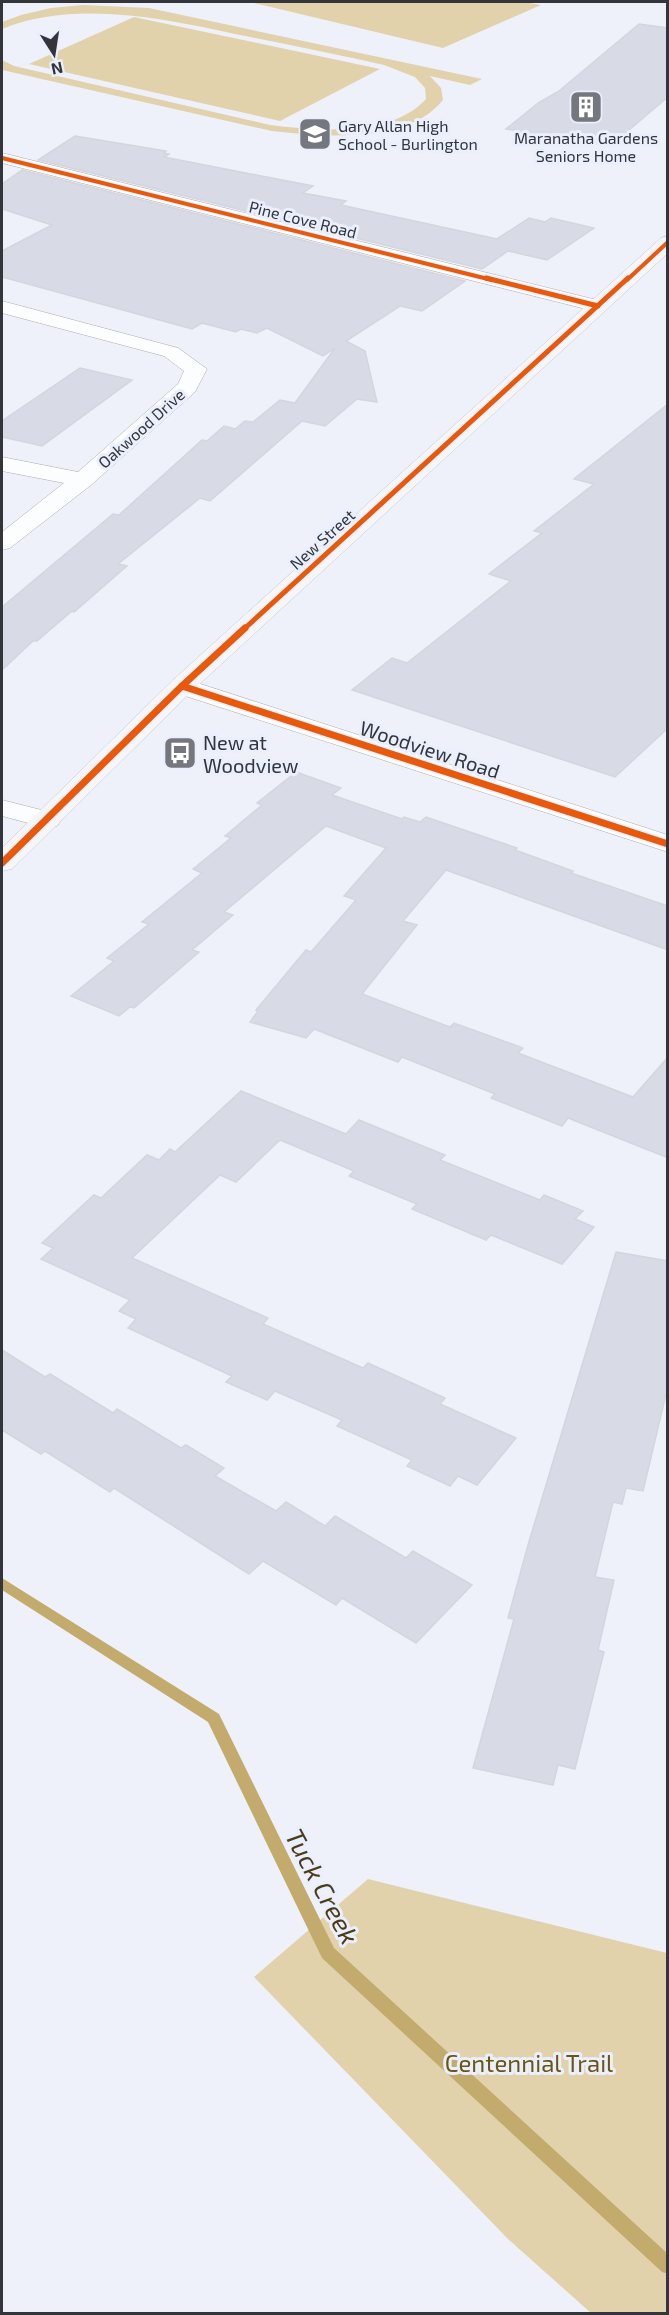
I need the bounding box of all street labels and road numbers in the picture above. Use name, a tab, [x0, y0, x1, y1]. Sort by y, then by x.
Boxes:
street label: Pine Cove Road	[247, 196, 359, 242]
street label: Oakwood Drive	[94, 384, 188, 472]
street label: New Street	[286, 505, 358, 573]
street label: Woodview Road	[357, 715, 503, 783]

